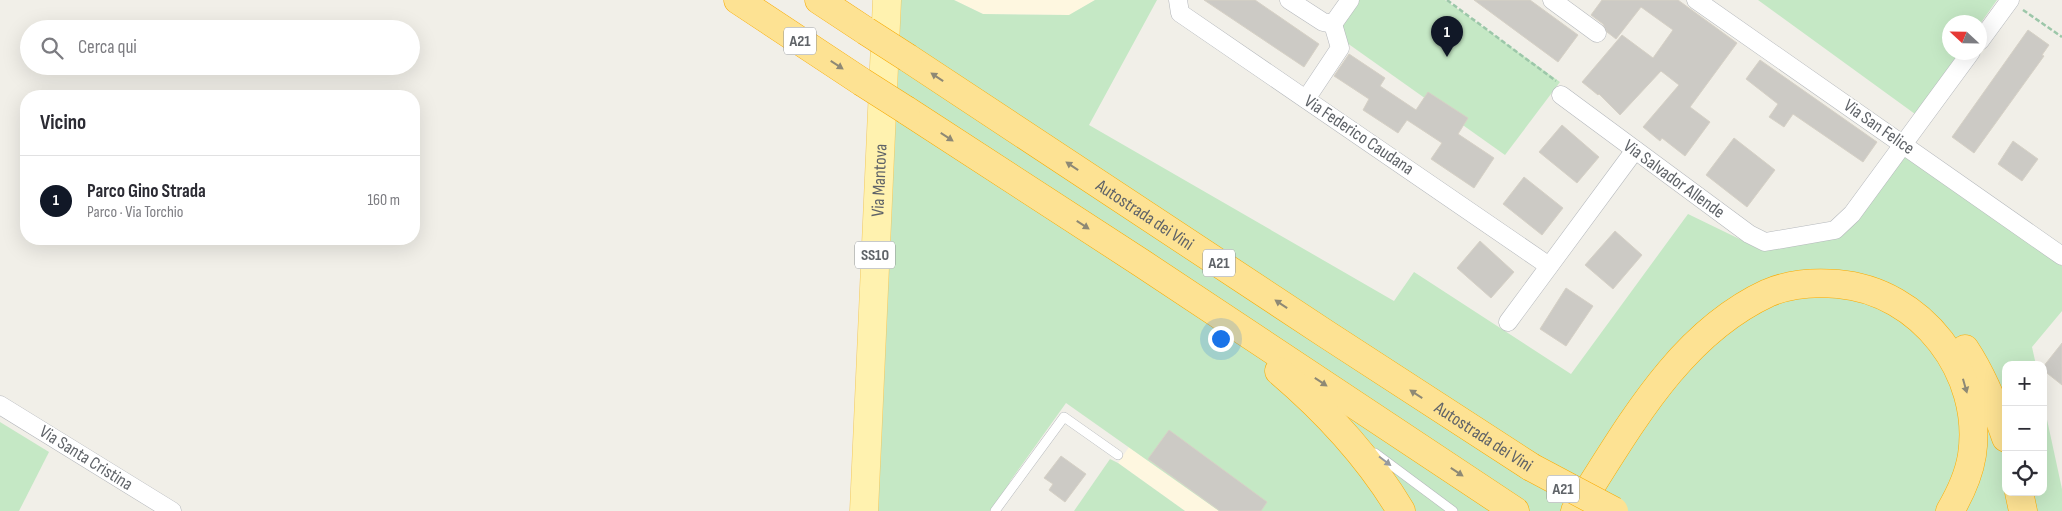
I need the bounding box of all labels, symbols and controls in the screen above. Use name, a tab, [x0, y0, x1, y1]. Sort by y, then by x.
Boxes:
north arrow	[1942, 15, 1987, 60]
pin: 1	[1431, 16, 1463, 57]
search box	[20, 20, 420, 75]
road number: A21	[784, 27, 816, 54]
icon: search	[38, 34, 66, 62]
text: Cerca qui	[78, 36, 137, 59]
one-way arrow	[830, 60, 844, 70]
one-way arrow	[930, 72, 943, 81]
street label: Via Federico Caudana	[1300, 91, 1418, 179]
street label: Via San Felice	[1840, 95, 1918, 159]
text: Vicino	[40, 110, 86, 135]
one-way arrow	[940, 132, 954, 142]
street label: Via Salvador Allende	[1619, 135, 1729, 223]
street label: Via Mantova	[867, 143, 891, 217]
one-way arrow	[1066, 161, 1079, 171]
street label: Autostrada dei Vini	[1091, 174, 1198, 254]
text: Parco Gino Strada	[87, 180, 206, 203]
text: 1	[53, 191, 59, 210]
text: 160 m	[367, 191, 400, 210]
text: Parco · Via Torchio	[87, 203, 183, 222]
one-way arrow	[1077, 220, 1090, 230]
road number: SS10	[855, 242, 895, 268]
road number: A21	[1203, 250, 1235, 276]
one-way arrow	[1274, 299, 1287, 309]
your location	[1208, 326, 1234, 352]
map controls	[2002, 361, 2047, 496]
button: +	[2002, 361, 2047, 406]
one-way arrow	[1315, 377, 1328, 387]
one-way arrow	[1961, 378, 1969, 393]
one-way arrow	[1410, 389, 1423, 399]
street label: Autostrada dei Vini	[1430, 396, 1537, 476]
button: −	[2002, 406, 2047, 451]
street label: Via Santa Cristina	[35, 421, 137, 495]
button: locate	[2002, 451, 2047, 496]
one-way arrow	[1378, 456, 1391, 467]
one-way arrow	[1450, 467, 1463, 477]
road number: A21	[1547, 476, 1579, 502]

